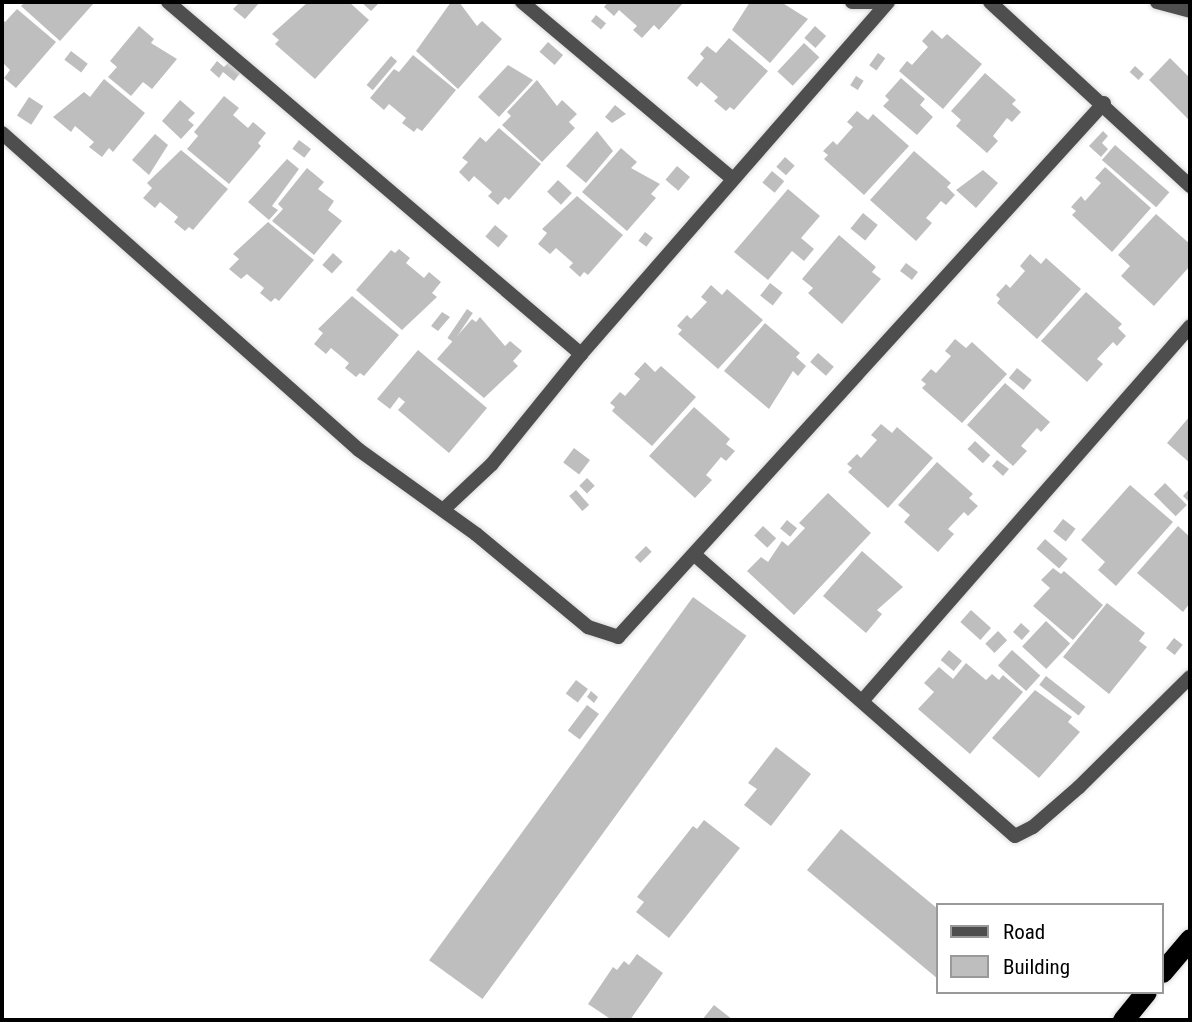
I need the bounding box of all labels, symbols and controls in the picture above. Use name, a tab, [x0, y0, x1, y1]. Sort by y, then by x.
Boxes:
legend	[936, 903, 1164, 994]
text: Road	[1003, 920, 1045, 944]
text: Building	[1003, 955, 1070, 979]

